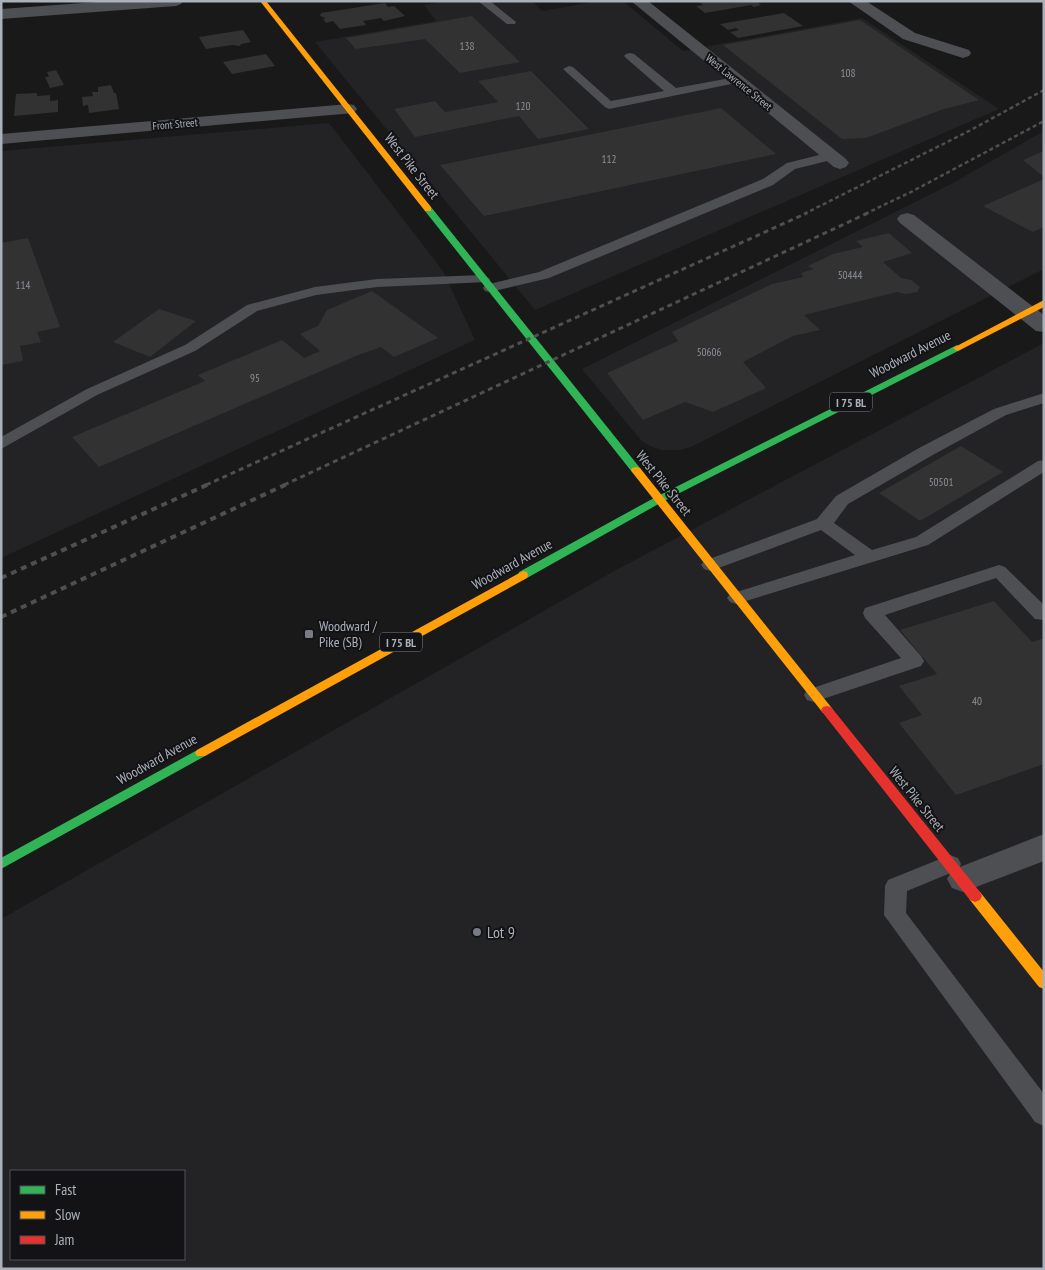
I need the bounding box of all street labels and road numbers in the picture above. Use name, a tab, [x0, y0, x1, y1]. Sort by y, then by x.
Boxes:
street label: West Lawrence Street	[703, 51, 775, 113]
street label: Front Street	[152, 115, 198, 133]
street label: West Pike Street	[381, 129, 443, 203]
street label: Woodward Avenue	[866, 326, 954, 382]
road number: I 75 BL	[830, 392, 872, 412]
street label: West Pike Street	[632, 447, 696, 519]
street label: Woodward Avenue	[469, 534, 555, 593]
road number: I 75 BL	[380, 632, 422, 652]
street label: Woodward Avenue	[114, 729, 200, 788]
street label: West Pike Street	[885, 763, 949, 835]

